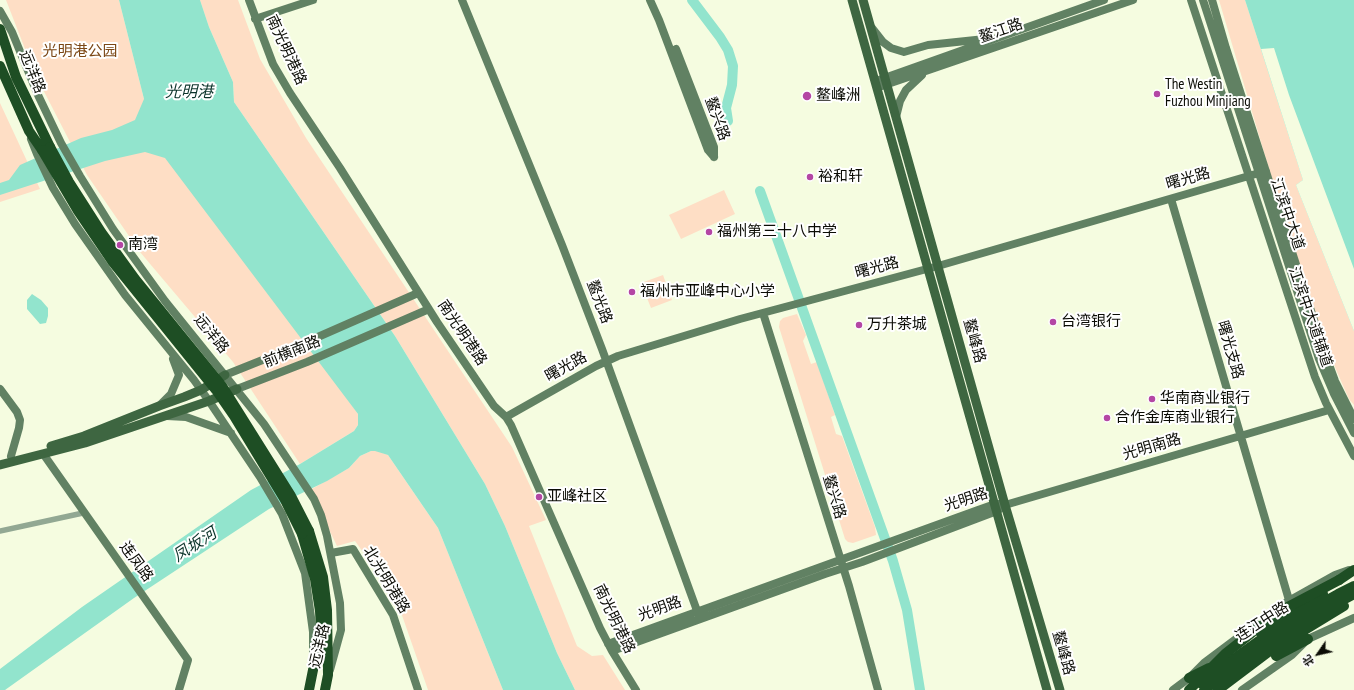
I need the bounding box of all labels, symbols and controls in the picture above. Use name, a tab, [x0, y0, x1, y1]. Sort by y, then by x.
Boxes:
street label: 南光明港路	[262, 12, 310, 88]
street label: 鳌江路	[977, 15, 1025, 47]
park label: 光明港公园	[43, 43, 117, 61]
street label: 远洋路	[15, 48, 49, 96]
place label: The Westin Fuzhou Minjiang	[1165, 76, 1251, 111]
water label: 光明港	[165, 82, 213, 102]
place label: 鳌峰洲	[816, 87, 861, 105]
marker: The Westin Fuzhou Minjiang	[1152, 89, 1162, 99]
marker: 鳌峰洲	[801, 90, 813, 102]
street label: 鳌兴路	[701, 95, 733, 143]
street label: 曙光路	[1164, 164, 1212, 194]
place label: 裕和轩	[818, 168, 863, 186]
marker: 裕和轩	[805, 172, 815, 182]
street label: 江滨中大道	[1266, 176, 1308, 252]
place label: 福州第三十八中学	[717, 223, 837, 241]
marker: 福州第三十八中学	[704, 227, 714, 237]
place label: 南湾	[128, 236, 158, 254]
marker: 南湾	[115, 240, 125, 250]
street label: 曙光路	[853, 253, 901, 283]
street label: 江滨中大道辅道	[1284, 264, 1336, 370]
street label: 鳌光路	[583, 278, 615, 326]
place label: 福州市亚峰中心小学	[640, 283, 775, 301]
marker: 福州市亚峰中心小学	[627, 287, 637, 297]
street label: 南光明港路	[434, 297, 490, 369]
street label: 远洋路	[190, 311, 232, 357]
place label: 台湾银行	[1061, 313, 1121, 331]
place label: 万升茶城	[867, 316, 927, 334]
street label: 鳌峰路	[959, 317, 989, 365]
marker: 台湾银行	[1048, 317, 1058, 327]
street label: 曙光支路	[1213, 319, 1247, 381]
marker: 万升茶城	[854, 320, 864, 330]
street label: 前横南路	[261, 332, 323, 372]
street label: 曙光路	[542, 348, 590, 386]
place label: 华南商业银行	[1160, 390, 1250, 408]
marker: 华南商业银行	[1147, 394, 1157, 404]
place label: 合作金库商业银行	[1115, 409, 1235, 427]
marker: 合作金库商业银行	[1102, 413, 1112, 423]
street label: 光明南路	[1121, 430, 1183, 464]
street label: 鳌兴路	[819, 473, 849, 521]
street label: 光明路	[942, 484, 990, 516]
place label: 亚峰社区	[547, 488, 607, 506]
marker: 亚峰社区	[534, 492, 544, 502]
water label: 凤坂河	[170, 524, 220, 566]
street label: 连凤路	[115, 539, 157, 585]
street label: 北光明港路	[359, 543, 413, 617]
street label: 南光明港路	[589, 581, 639, 657]
street label: 光明路	[636, 593, 684, 625]
street label: 连江中路	[1232, 598, 1292, 646]
street label: 远洋路	[306, 622, 334, 670]
street label: 鳌峰路	[1048, 629, 1078, 677]
north arrow	[1298, 634, 1338, 674]
text: 北	[1299, 652, 1317, 669]

